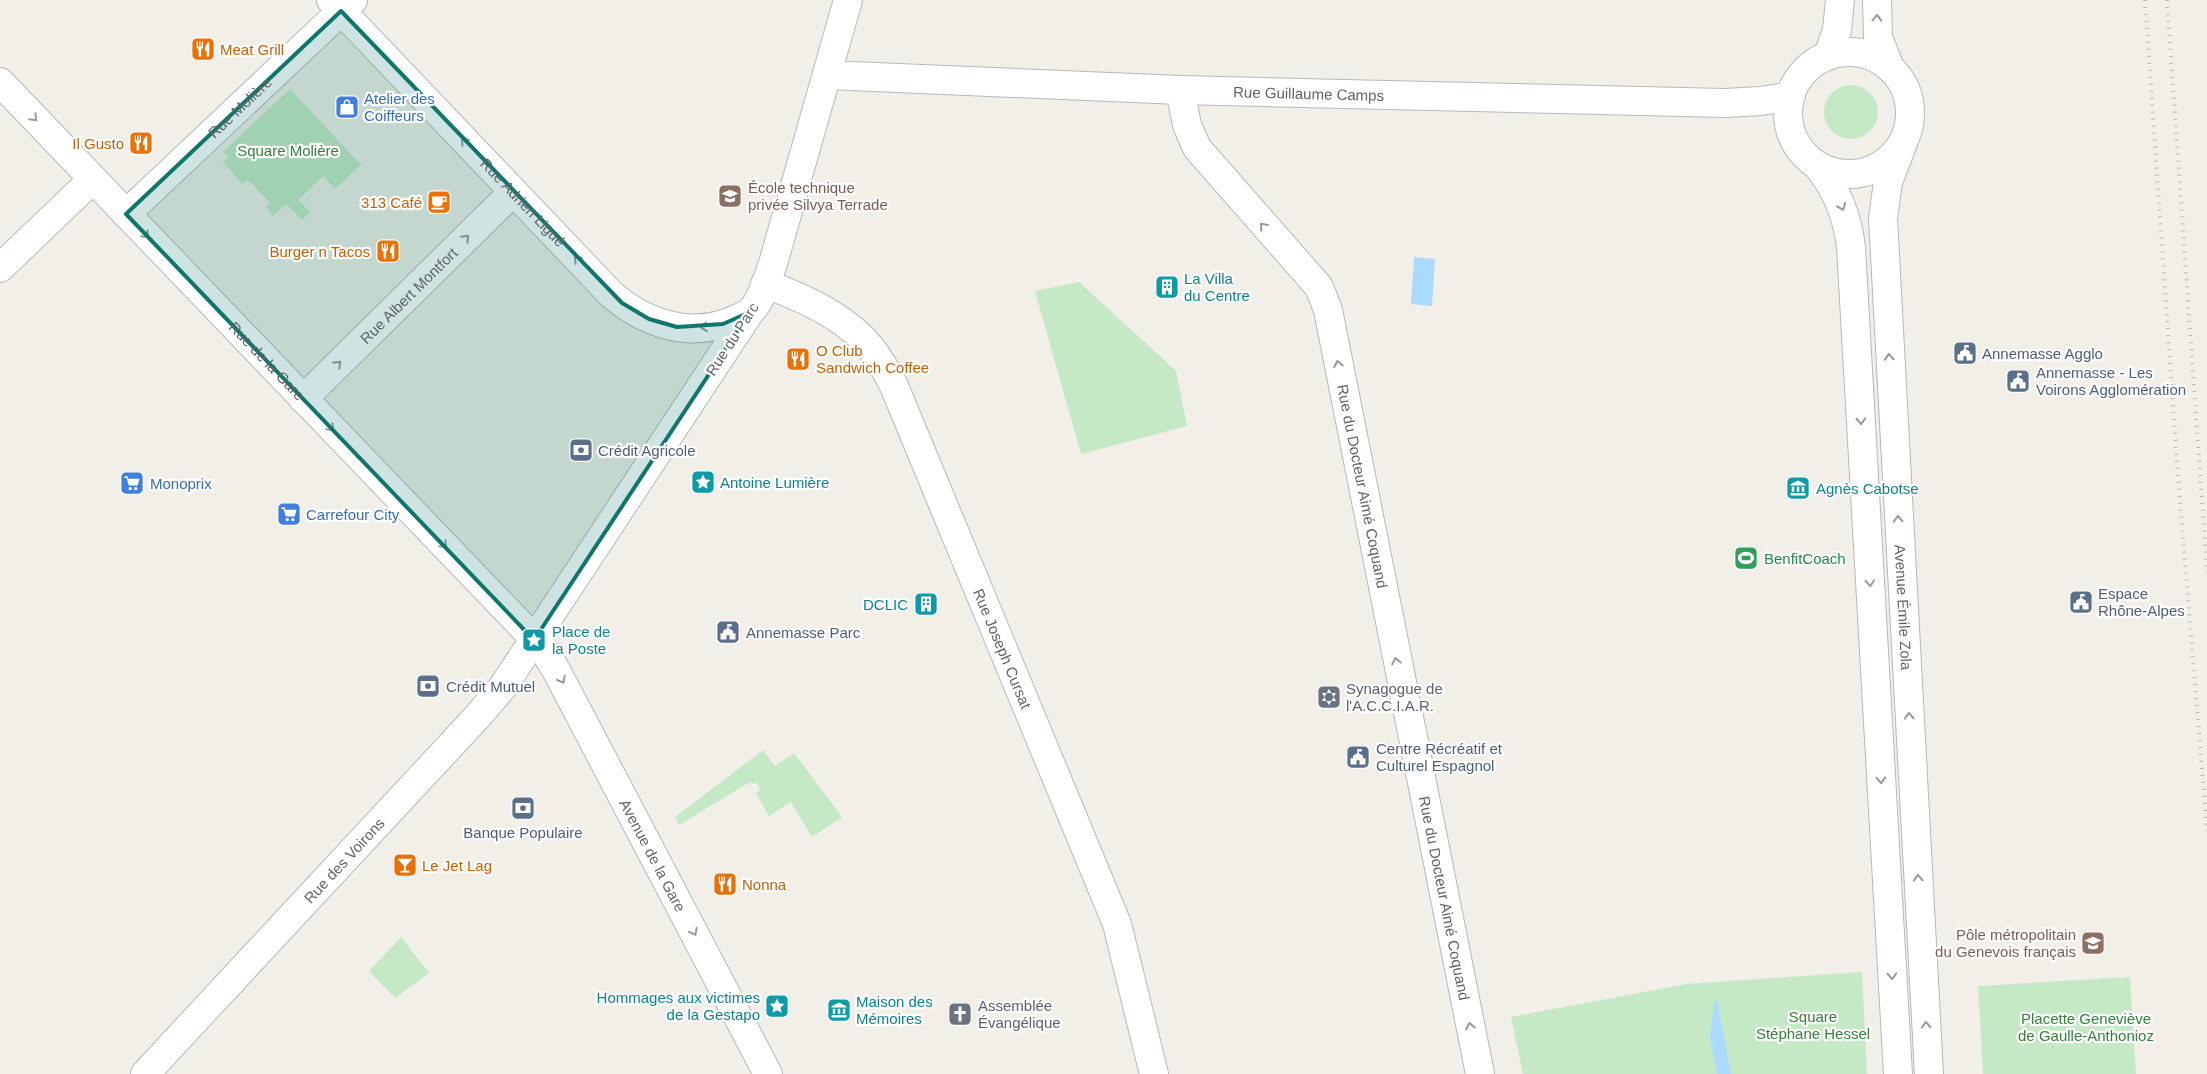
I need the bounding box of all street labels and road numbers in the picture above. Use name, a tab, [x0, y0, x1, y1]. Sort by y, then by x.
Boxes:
street label: Rue Molière	[204, 73, 275, 141]
street label: Rue Guillaume Camps	[1233, 83, 1384, 103]
street label: Rue Adrien Ligué	[478, 154, 569, 250]
street label: Rue Albert Montfort	[356, 243, 461, 347]
street label: Rue du Parc	[702, 299, 762, 379]
street label: Rue de la Gare	[226, 318, 309, 403]
street label: Rue du Docteur Aimé Coquand	[1334, 383, 1392, 590]
street label: Avenue Émile Zola	[1892, 544, 1916, 671]
street label: Rue Joseph Cursat	[970, 586, 1036, 712]
street label: Rue du Docteur Aimé Coquand	[1416, 795, 1474, 1002]
street label: Avenue de la Gare	[617, 796, 690, 914]
street label: Rue des Voirons	[300, 814, 388, 906]

